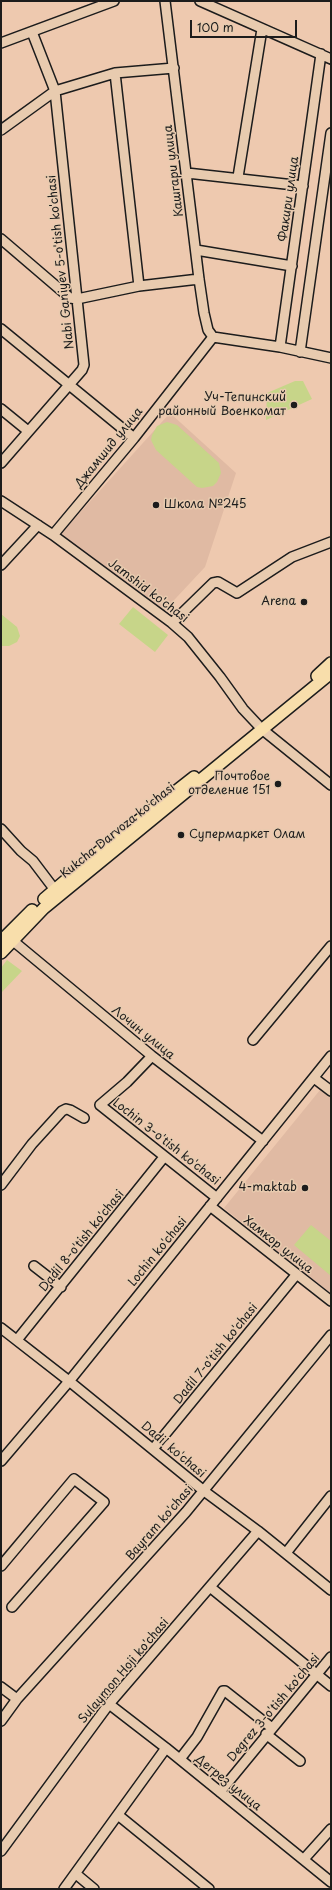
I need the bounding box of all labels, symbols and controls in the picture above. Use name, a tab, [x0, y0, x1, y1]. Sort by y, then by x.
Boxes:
scale bar	[192, 12, 299, 38]
text: 100 m	[197, 18, 234, 36]
street label: Кашгари улица	[161, 124, 187, 218]
street label: Факири улица	[276, 155, 302, 243]
street label: Nabi Ganiyev 5-o'tish ko'chasi	[45, 174, 77, 350]
place label: Уч-Тепинский районный Военкомат	[158, 391, 286, 419]
marker: Уч-Тепинский районный Военкомат	[289, 400, 299, 410]
street label: Джамшид улица	[72, 405, 146, 491]
place label: Школа №245	[164, 498, 246, 512]
marker: Школа №245	[151, 500, 161, 510]
street label: Jamshid ko'chasi	[105, 556, 191, 626]
place label: Arena	[261, 595, 296, 609]
marker: Arena	[299, 597, 309, 607]
place label: Почтовое отделение 151	[188, 770, 270, 798]
marker: Почтовое отделение 151	[273, 779, 283, 789]
street label: Kukcha Darvoza ko'chasi	[58, 780, 178, 882]
place label: Супермаркет Олам	[189, 828, 306, 842]
marker: Супермаркет Олам	[176, 830, 186, 840]
street label: Лочин улица	[109, 1003, 177, 1063]
street label: Lochin 3-o'tish ko'chasi	[109, 1096, 223, 1188]
place label: 4-maktab	[239, 1181, 297, 1195]
marker: 4-maktab	[300, 1183, 310, 1193]
street label: Dadil 8-o'tish ko'chasi	[37, 1187, 127, 1295]
street label: Хамкор улица	[240, 1213, 316, 1277]
street label: Lochin ko'chasi	[126, 1214, 190, 1290]
street label: Dadil 7-o'tish ko'chasi	[171, 1301, 261, 1407]
street label: Dadil ko'chasi	[138, 1419, 208, 1481]
street label: Bayram ko'chasi	[123, 1482, 197, 1564]
street label: Sulaymon Hoji ko'chasi	[76, 1616, 172, 1726]
street label: Degrez 3-o'tish ko'chasi	[225, 1651, 323, 1765]
street label: Дегрез улица	[192, 1752, 264, 1814]

